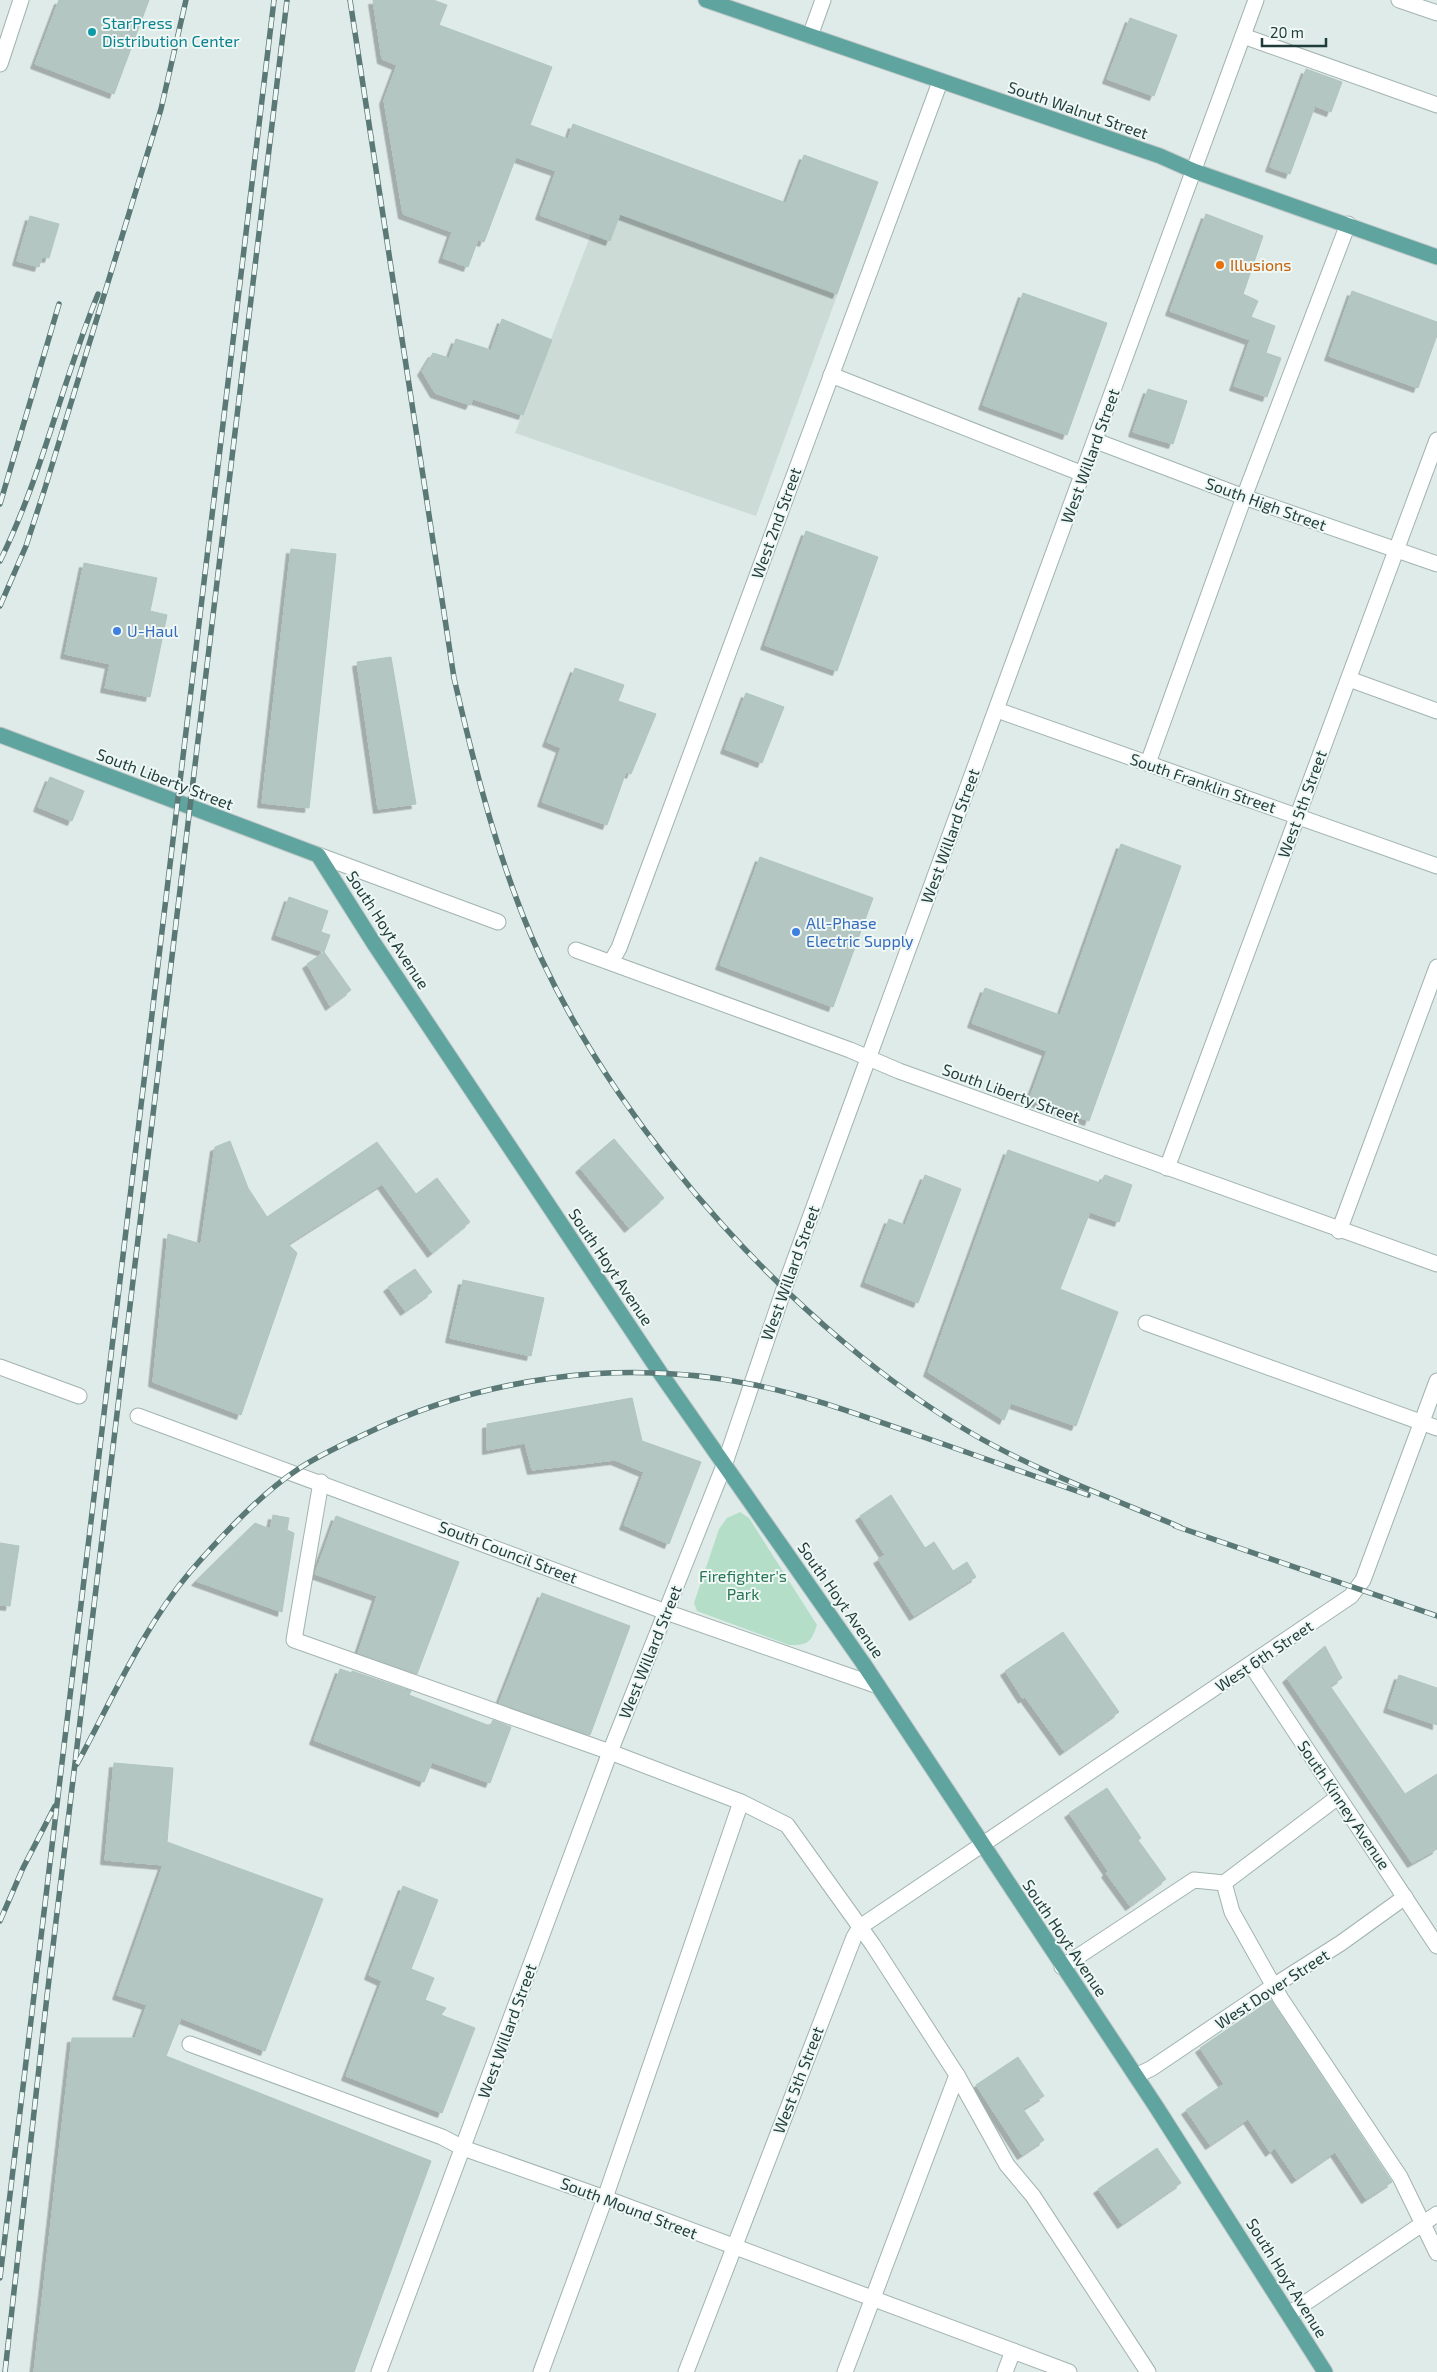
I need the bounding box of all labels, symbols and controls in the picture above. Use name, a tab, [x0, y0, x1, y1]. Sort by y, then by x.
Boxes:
place label: StarPress Distribution Center	[102, 13, 240, 50]
scale bar	[1262, 15, 1326, 47]
text: 20 m	[1270, 23, 1304, 41]
marker: StarPress Distribution Center	[86, 26, 98, 38]
street label: South Walnut Street	[1006, 77, 1151, 142]
place label: Illusions	[1230, 255, 1291, 274]
marker: Illusions	[1214, 259, 1226, 271]
street label: West Willard Street	[1056, 386, 1123, 526]
street label: West 2nd Street	[747, 465, 804, 581]
street label: South High Street	[1203, 473, 1329, 534]
place label: U-Haul	[127, 621, 178, 640]
marker: U-Haul	[111, 625, 123, 637]
street label: South Liberty Street	[94, 744, 236, 813]
street label: West 5th Street	[1273, 747, 1330, 860]
street label: South Franklin Street	[1128, 749, 1279, 816]
street label: West Willard Street	[916, 766, 983, 906]
street label: South Hoyt Avenue	[343, 867, 434, 992]
place label: All-Phase Electric Supply	[806, 913, 914, 950]
marker: All-Phase Electric Supply	[790, 926, 802, 938]
street label: South Liberty Street	[940, 1059, 1082, 1126]
street label: West Willard Street	[756, 1203, 823, 1343]
street label: South Hoyt Avenue	[565, 1205, 658, 1329]
street label: South Council Street	[436, 1516, 580, 1587]
street label: South Hoyt Avenue	[794, 1538, 889, 1661]
park label: Firefighter's Park	[699, 1566, 787, 1603]
street label: West Willard Street	[614, 1582, 685, 1721]
street label: West 6th Street	[1211, 1616, 1316, 1695]
street label: South Kinney Avenue	[1294, 1737, 1395, 1873]
street label: South Hoyt Avenue	[1019, 1876, 1112, 2000]
street label: West Dover Street	[1211, 1945, 1332, 2032]
street label: West Willard Street	[473, 1961, 540, 2101]
street label: West 5th Street	[768, 2024, 827, 2136]
street label: South Mound Street	[558, 2173, 700, 2242]
street label: South Hoyt Avenue	[1243, 2215, 1332, 2341]

